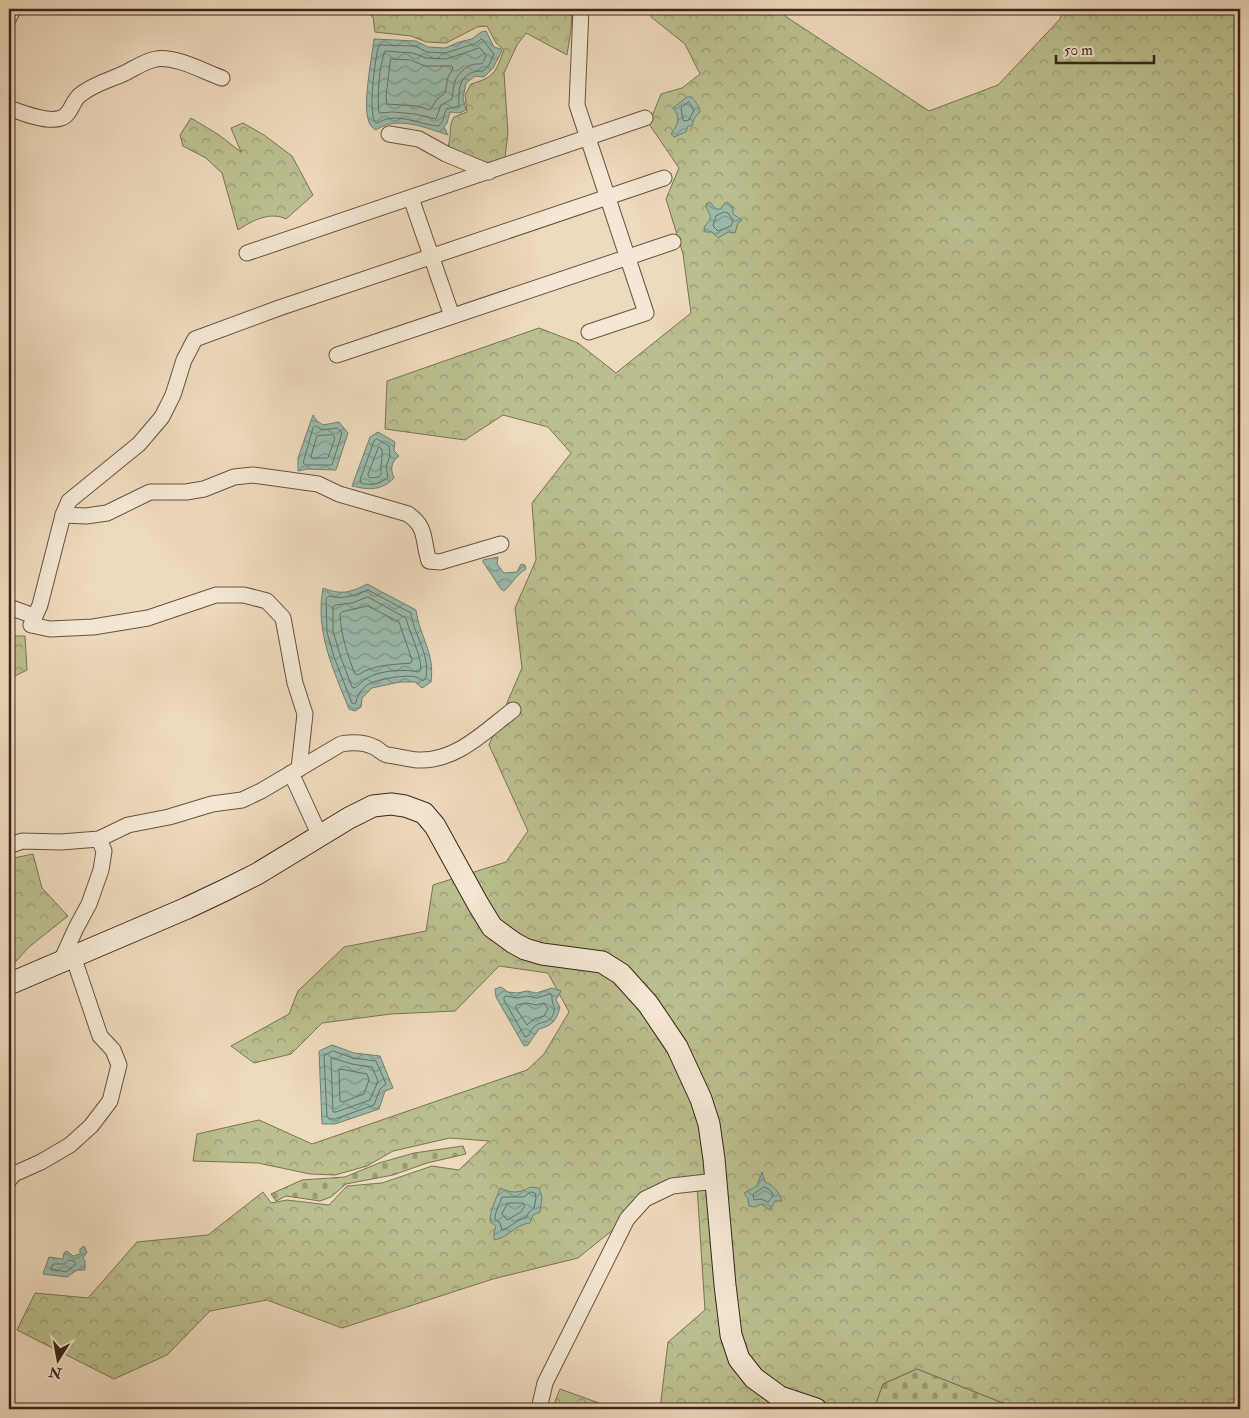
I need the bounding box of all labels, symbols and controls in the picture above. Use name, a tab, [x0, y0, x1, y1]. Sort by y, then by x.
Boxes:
scale bar	[1056, 32, 1154, 64]
text: 50 m	[1064, 41, 1093, 60]
north arrow	[32, 1336, 82, 1386]
text: N	[47, 1363, 64, 1382]

